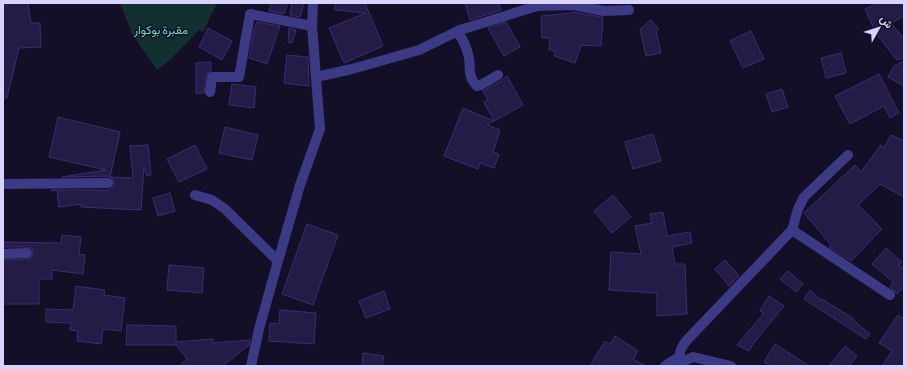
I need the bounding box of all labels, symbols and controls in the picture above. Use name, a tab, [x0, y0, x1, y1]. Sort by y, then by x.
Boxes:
north arrow	[859, 8, 899, 48]
text: ش	[877, 13, 896, 31]
park label: مقبرة بوكوار	[133, 23, 188, 38]

